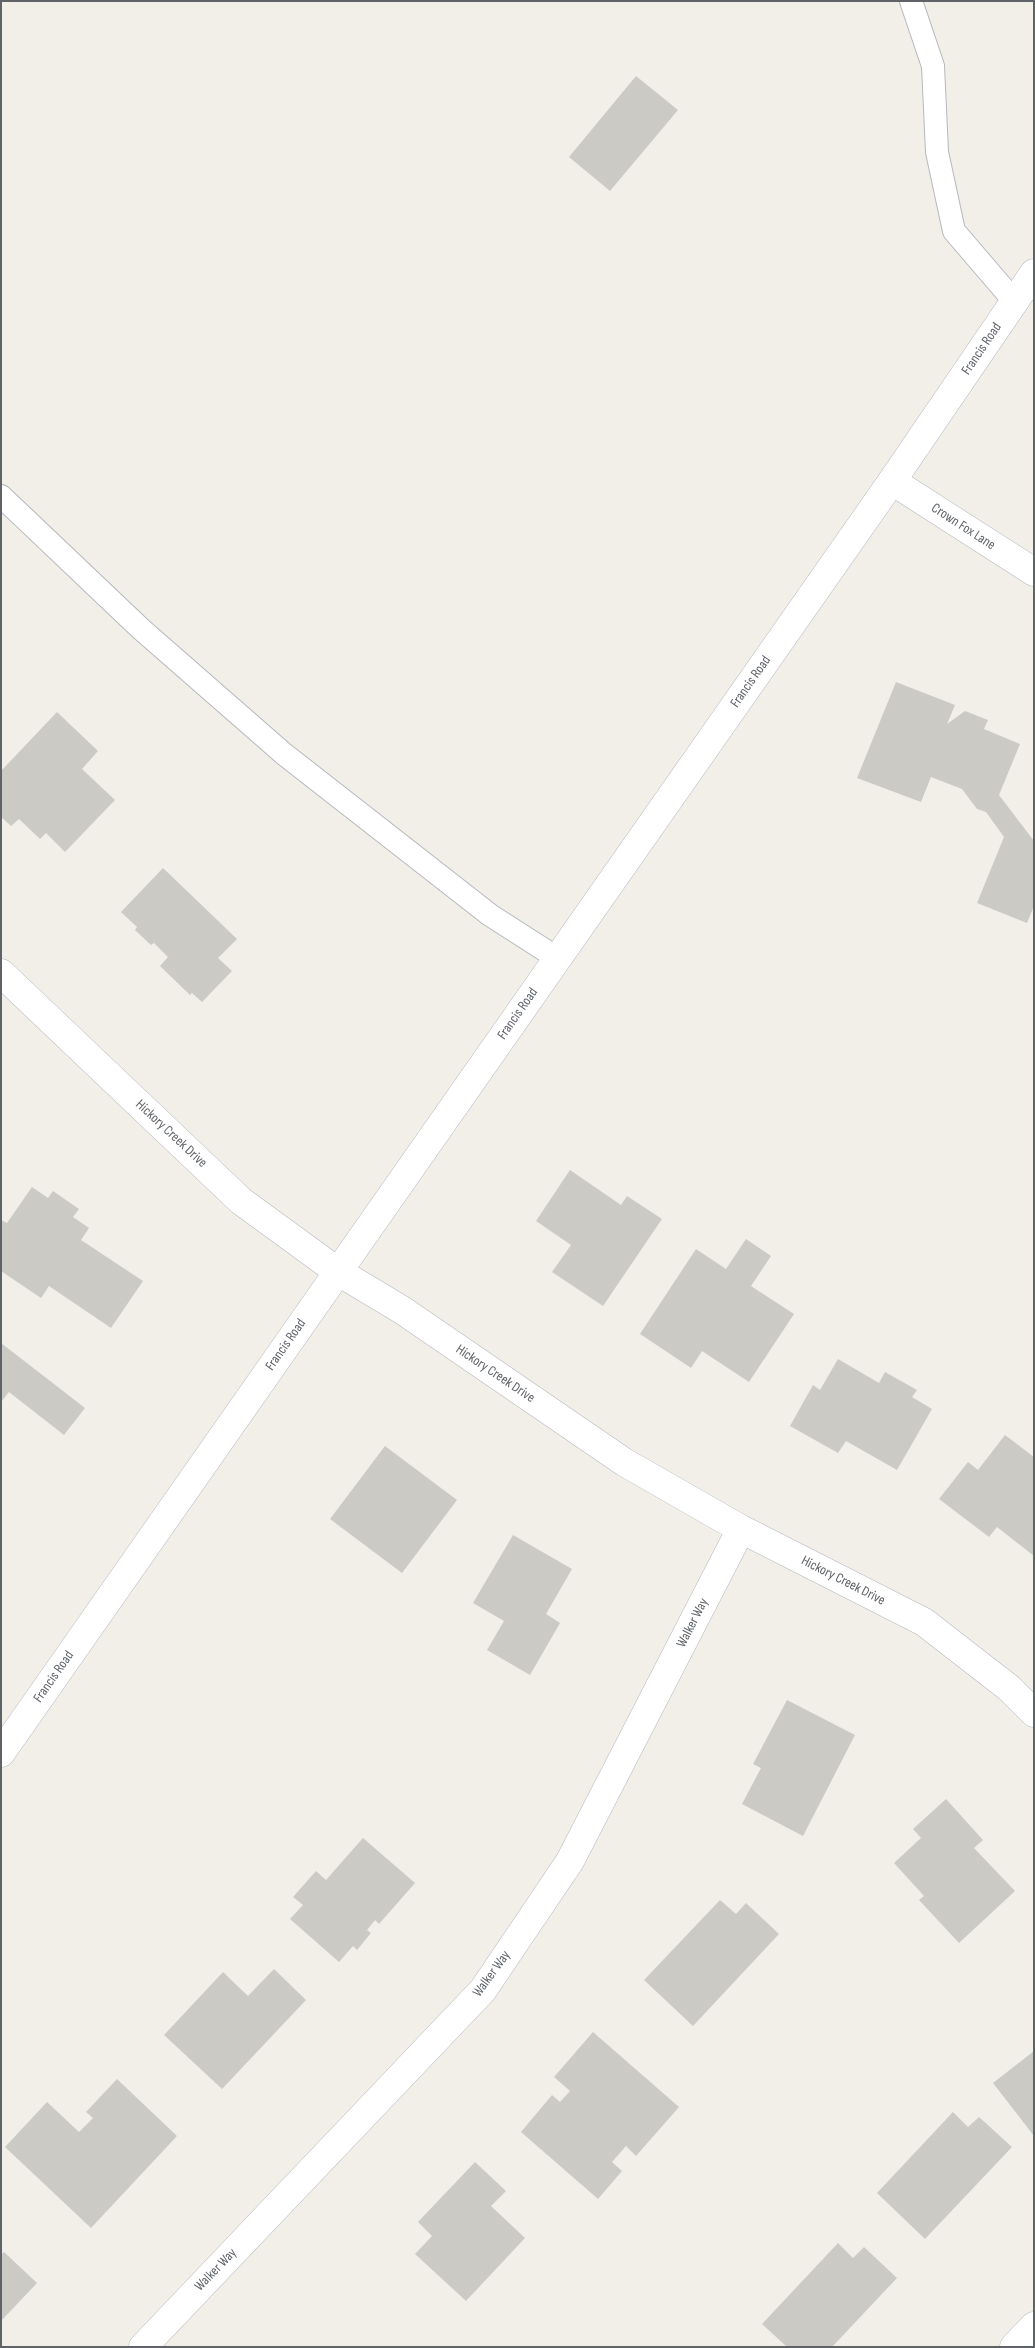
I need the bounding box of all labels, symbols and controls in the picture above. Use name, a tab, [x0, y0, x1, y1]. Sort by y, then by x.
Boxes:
street label: Francis Road	[958, 320, 1006, 378]
street label: Crown Fox Lane	[928, 500, 998, 554]
street label: Francis Road	[727, 653, 775, 711]
street label: Francis Road	[494, 985, 542, 1043]
street label: Hickory Creek Drive	[132, 1097, 210, 1171]
street label: Francis Road	[262, 1316, 310, 1374]
street label: Hickory Creek Drive	[452, 1341, 538, 1407]
street label: Hickory Creek Drive	[798, 1553, 888, 1609]
street label: Walker Way	[673, 1596, 713, 1650]
street label: Francis Road	[30, 1648, 78, 1706]
street label: Walker Way	[470, 1948, 514, 2000]
street label: Walker Way	[191, 2245, 241, 2295]

